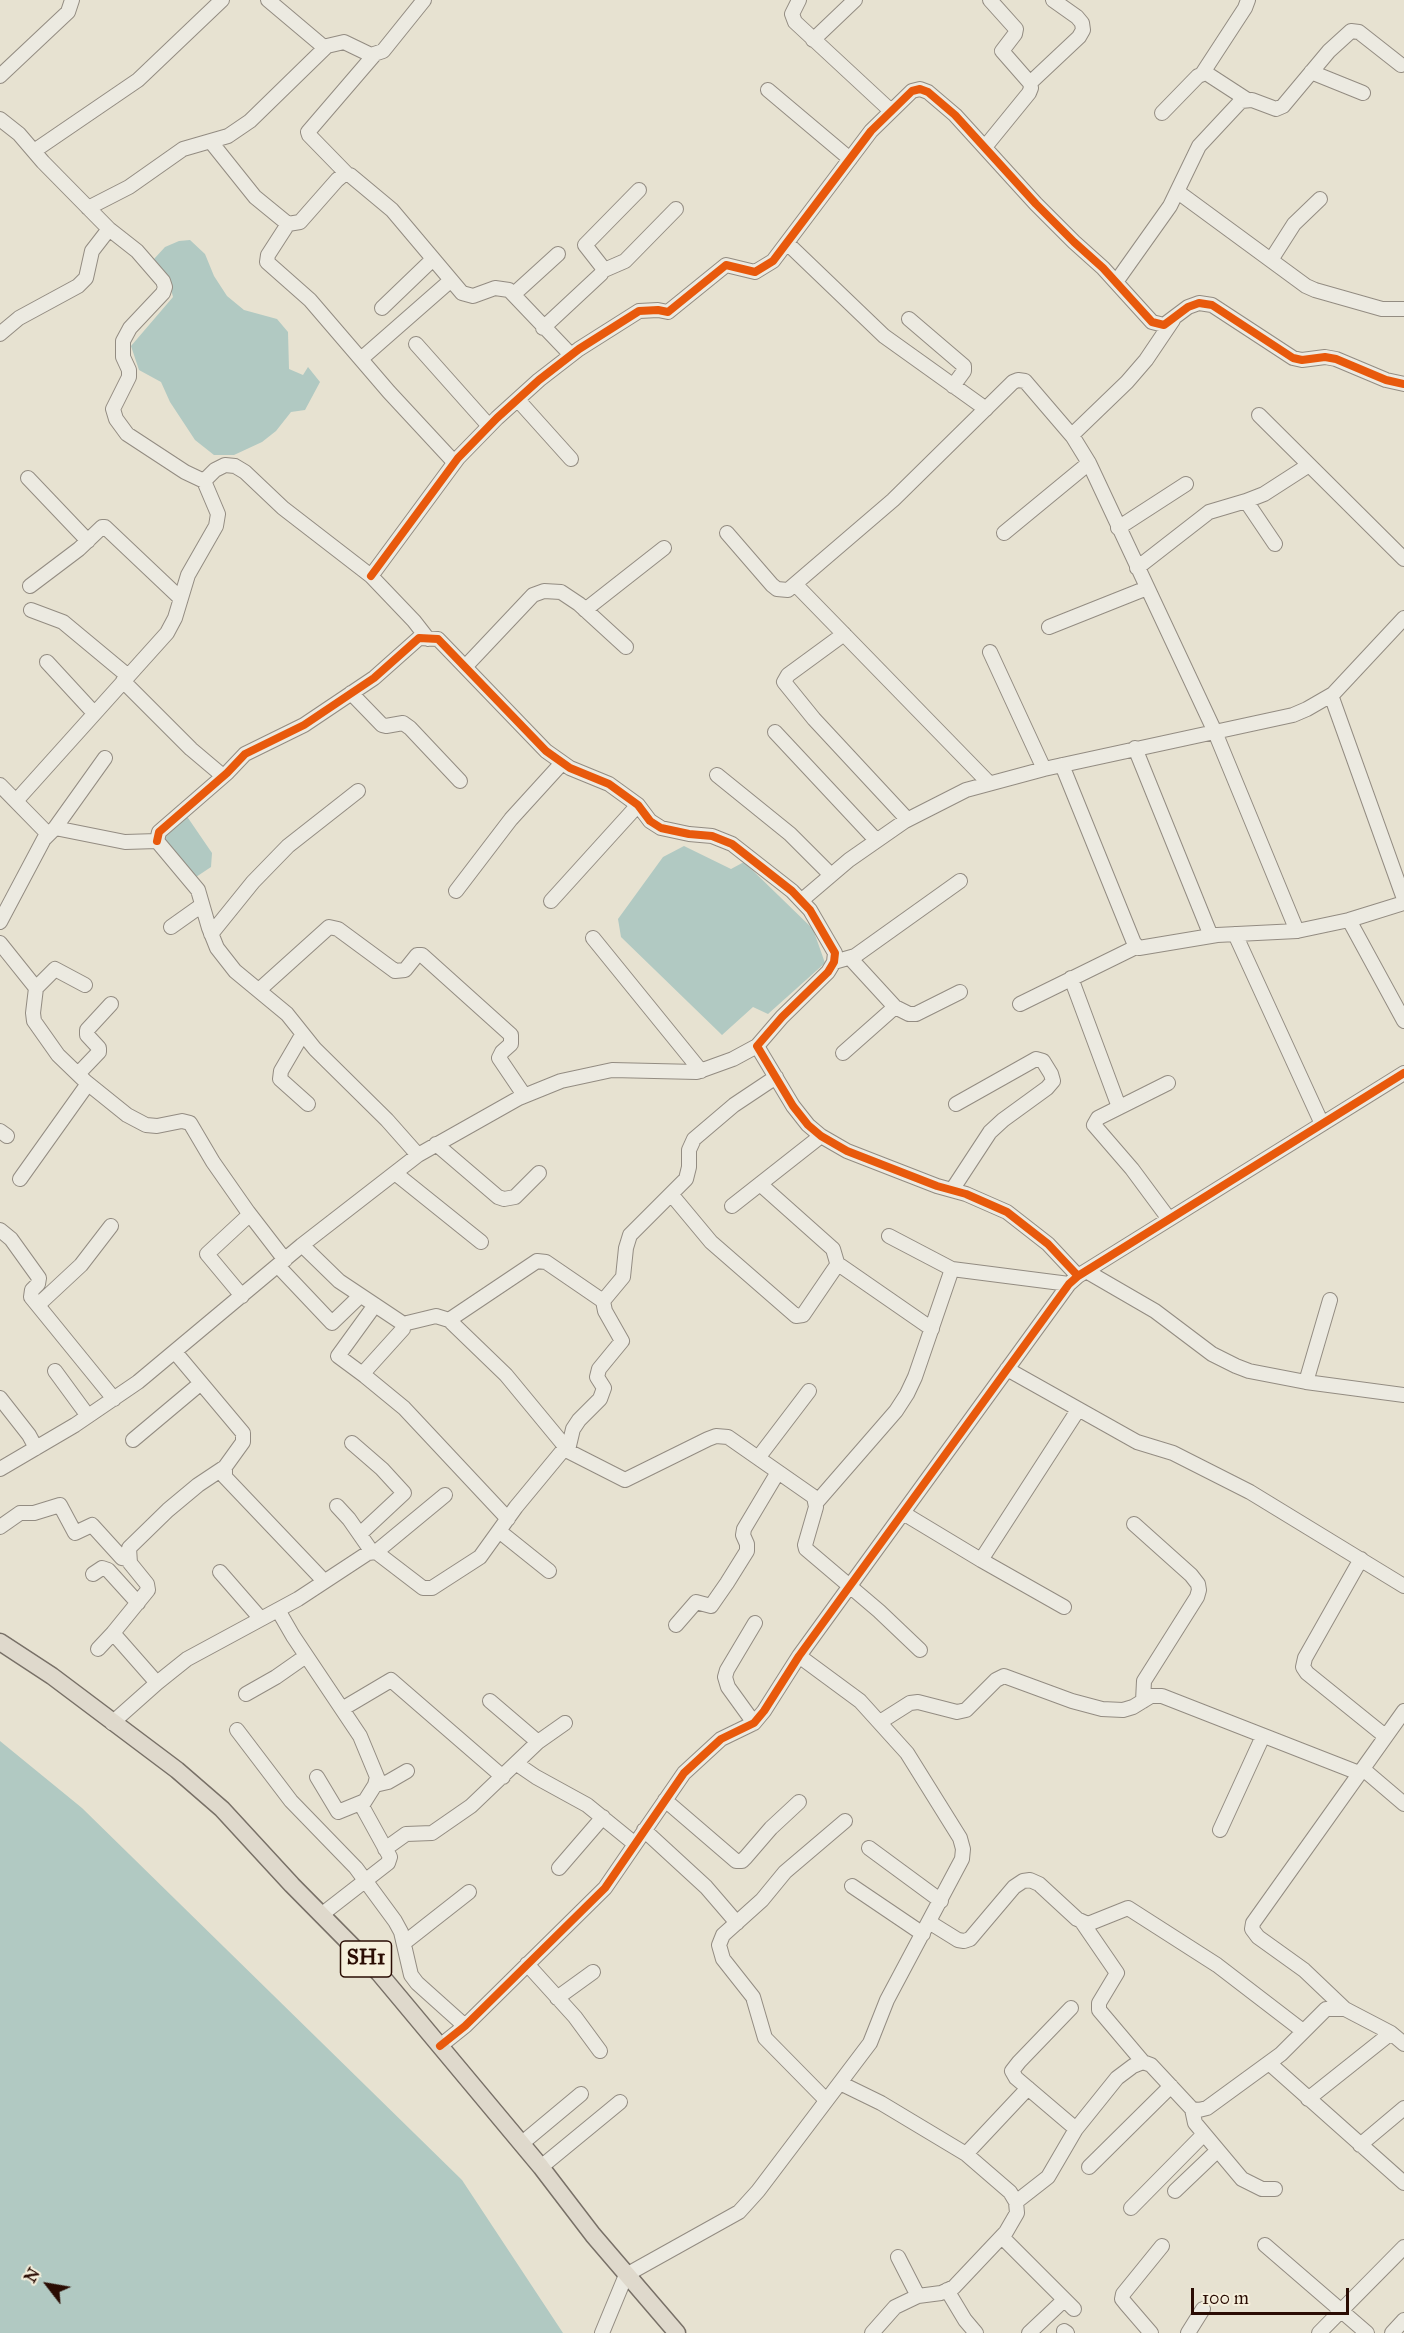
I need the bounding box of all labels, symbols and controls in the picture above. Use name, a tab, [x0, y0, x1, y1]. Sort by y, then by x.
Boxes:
road number: SH1	[340, 1941, 392, 1977]
north arrow	[18, 2255, 78, 2315]
text: N	[20, 2265, 44, 2286]
scale bar	[1194, 2276, 1352, 2314]
text: 100 m	[1202, 2287, 1249, 2309]

